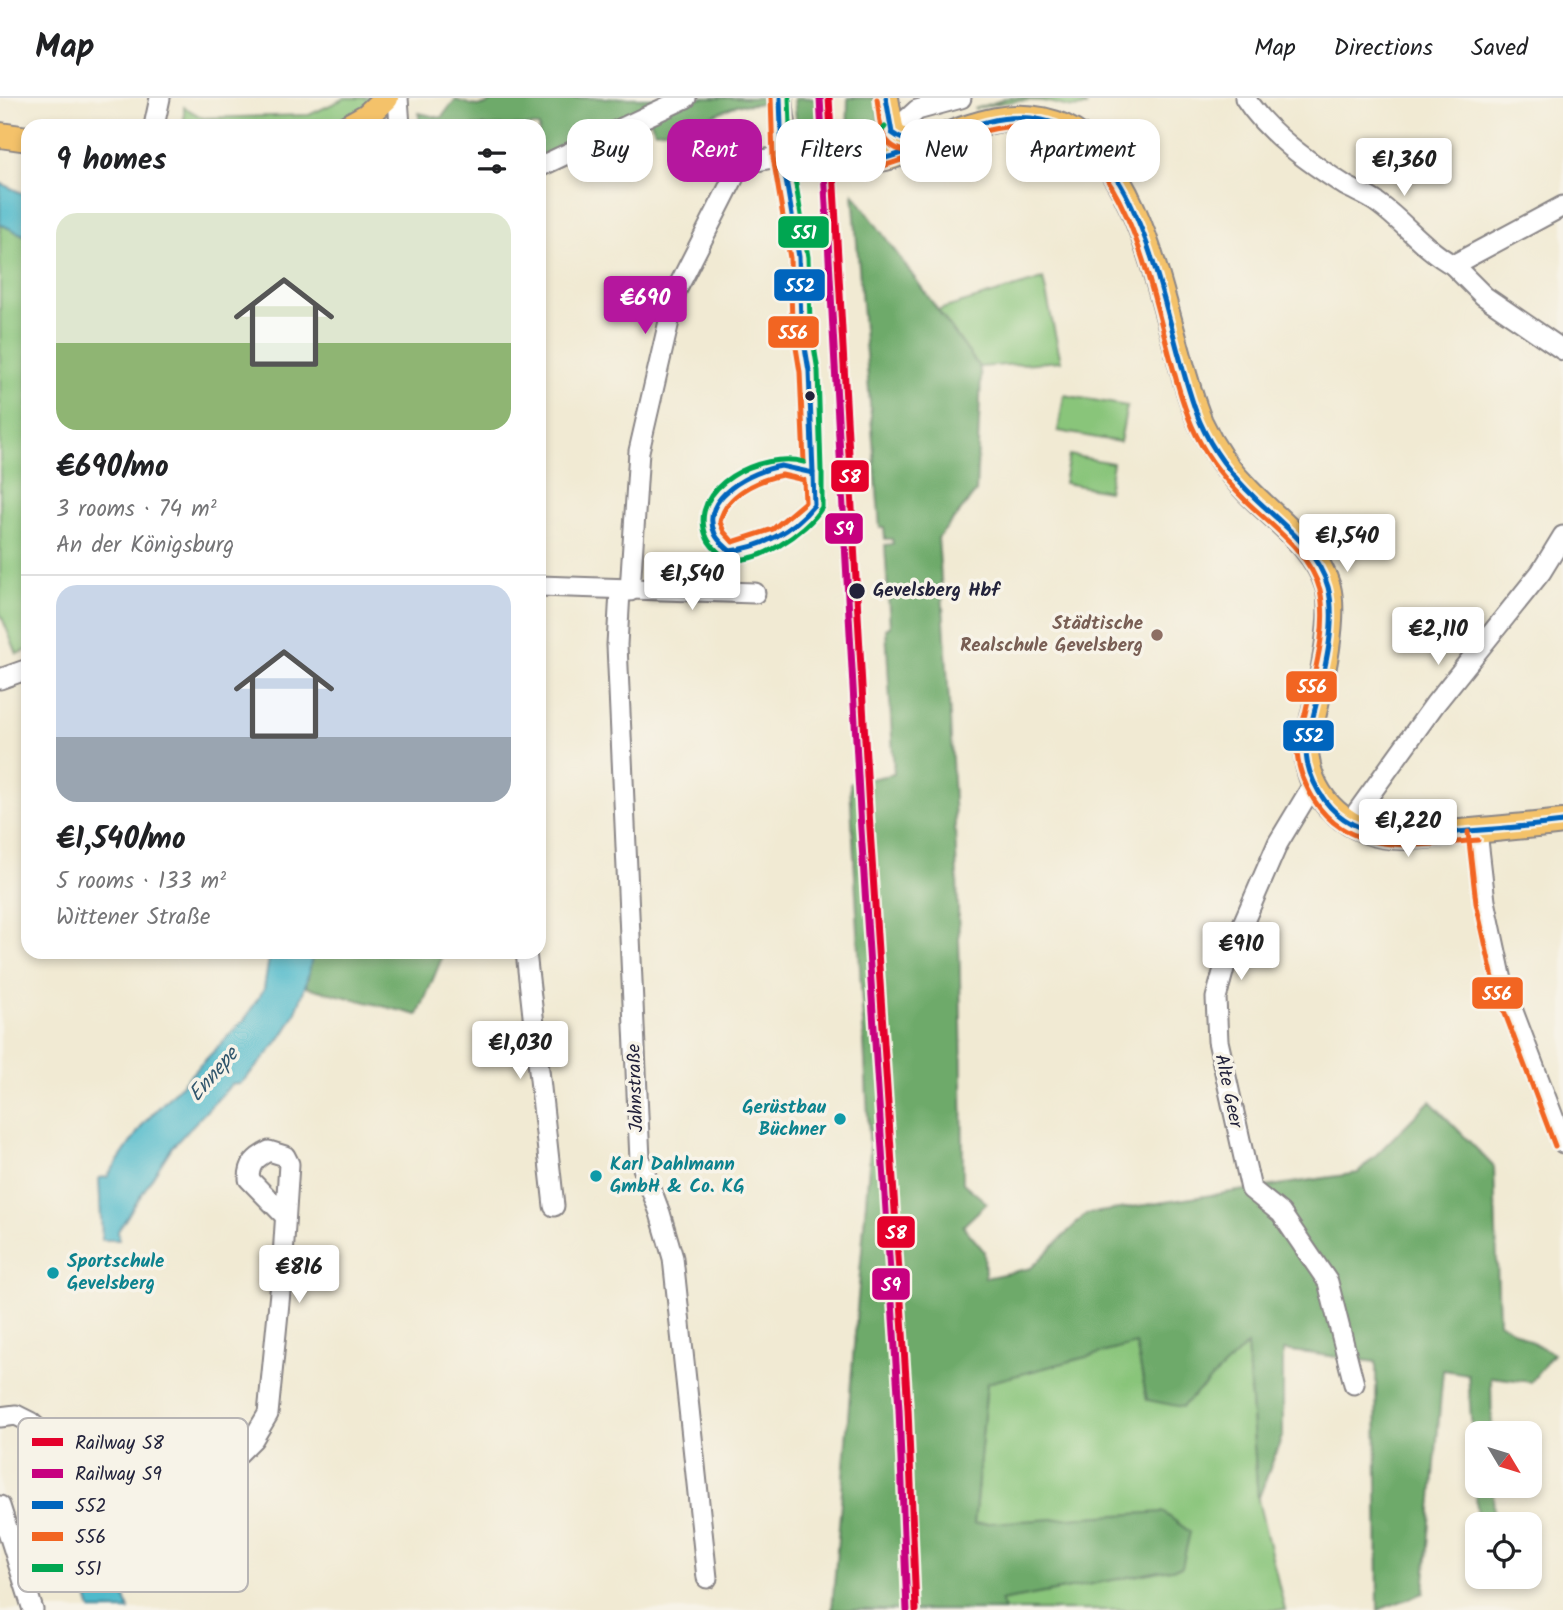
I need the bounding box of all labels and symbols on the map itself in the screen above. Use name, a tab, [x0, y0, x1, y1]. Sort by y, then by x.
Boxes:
pin: €1,360	[1347, 139, 1461, 198]
line badge: 551	[777, 215, 830, 249]
text: 551	[791, 219, 817, 249]
line badge: 552	[773, 268, 826, 302]
text: 552	[784, 272, 815, 302]
pin: €690	[604, 276, 686, 336]
line badge: 556	[767, 315, 820, 349]
text: 556	[777, 319, 808, 349]
unlabelled marker	[803, 389, 817, 403]
line badge: S8	[830, 459, 870, 493]
text: S8	[839, 463, 862, 493]
line badge: S9	[824, 512, 864, 545]
pin: €1,540	[1290, 514, 1404, 574]
text: S9	[834, 515, 854, 545]
pin: €1,540	[635, 552, 749, 612]
place label: Gevelsberg Hbf	[873, 576, 1001, 606]
marker: Gevelsberg Hbf	[847, 581, 867, 601]
pin: €2,110	[1381, 608, 1495, 667]
place label: Städtische Realschule Gevelsberg	[960, 609, 1143, 661]
marker: Städtische Realschule Gevelsberg	[1149, 627, 1165, 643]
line badge: 556	[1285, 670, 1338, 703]
text: 556	[1296, 673, 1327, 703]
line badge: 552	[1282, 719, 1335, 752]
text: 552	[1293, 722, 1324, 752]
pin: €1,220	[1351, 800, 1465, 859]
pin: €910	[1200, 922, 1282, 982]
line badge: 556	[1471, 976, 1524, 1010]
text: 556	[1481, 980, 1512, 1010]
pin: €1,030	[463, 1021, 577, 1081]
water label: Ennepe	[181, 1038, 249, 1110]
street label: Jahnstraße	[619, 1043, 653, 1133]
street label: Alte Geer	[1206, 1051, 1251, 1132]
place label: Gerüstbau Büchner	[742, 1093, 827, 1145]
marker: Gerüstbau Büchner	[832, 1111, 848, 1127]
place label: Karl Dahlmann GmbH & Co. KG	[610, 1150, 745, 1202]
marker: Karl Dahlmann GmbH & Co. KG	[588, 1168, 604, 1184]
line badge: S8	[876, 1215, 916, 1249]
text: S8	[885, 1219, 908, 1249]
pin: €816	[258, 1246, 340, 1305]
place label: Sportschule Gevelsberg	[67, 1247, 164, 1299]
marker: Sportschule Gevelsberg	[45, 1265, 61, 1281]
line badge: S9	[871, 1267, 911, 1301]
text: S9	[881, 1271, 901, 1301]
legend	[18, 1418, 248, 1592]
north arrow	[1465, 1421, 1542, 1498]
text: Railway S8	[75, 1429, 165, 1459]
text: Railway S9	[75, 1460, 162, 1490]
text: 552	[75, 1492, 106, 1522]
text: 556	[75, 1523, 106, 1553]
text: 551	[75, 1555, 101, 1585]

